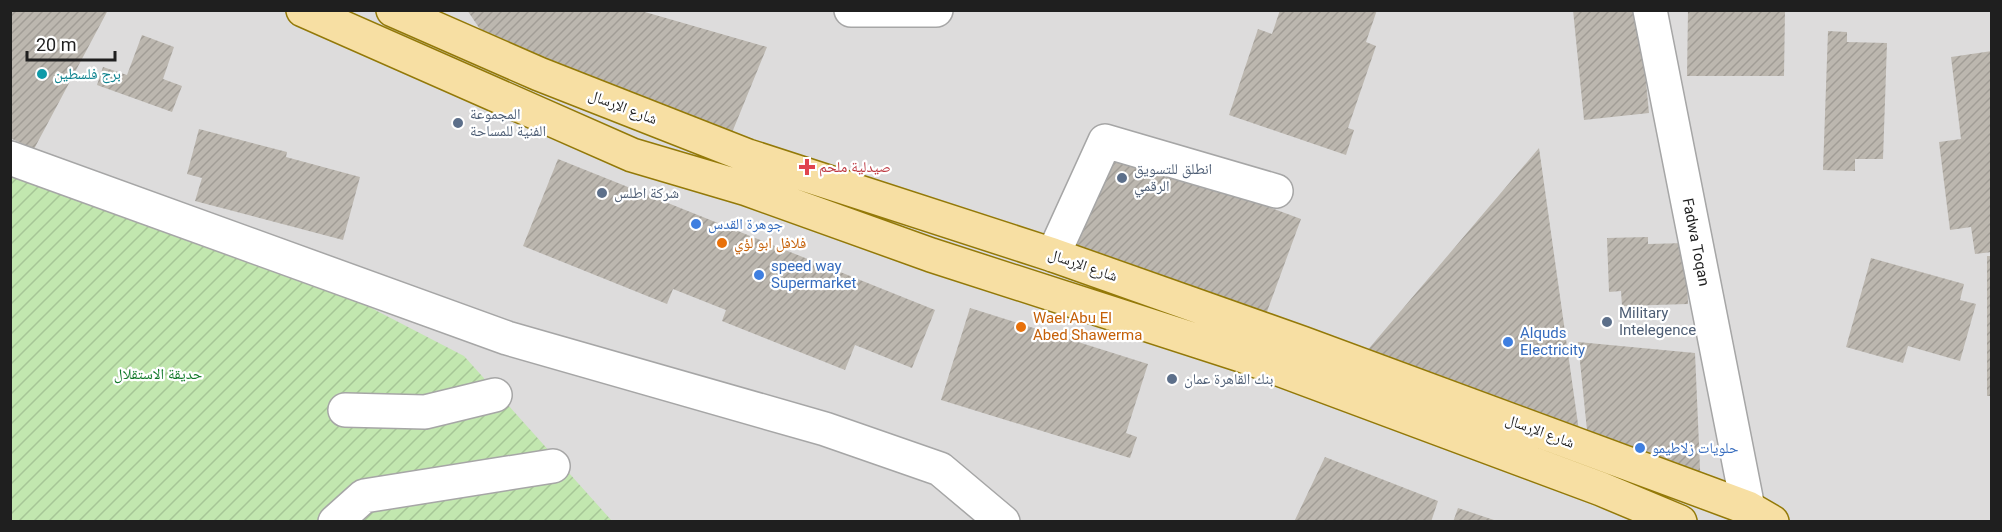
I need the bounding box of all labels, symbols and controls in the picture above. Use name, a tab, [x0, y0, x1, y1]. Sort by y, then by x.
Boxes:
scale bar	[27, 24, 116, 62]
text: 20 m	[36, 34, 76, 55]
place label: برج فلسطين	[54, 65, 121, 84]
marker: برج فلسطين	[35, 67, 49, 81]
street label: شارع الإرسال	[586, 86, 660, 129]
place label: المجموعة الفنية للمساحة	[470, 105, 546, 140]
marker: المجموعة الفنية للمساحة	[451, 116, 465, 130]
place label: صيدلية ملحم	[819, 158, 891, 177]
marker: صيدلية ملحم	[800, 160, 814, 174]
place label: انطلق للتسويق الرقمي	[1134, 160, 1212, 198]
marker: انطلق للتسويق الرقمي	[1115, 171, 1129, 185]
place label: شركة اطلس	[614, 184, 679, 203]
marker: شركة اطلس	[595, 186, 609, 200]
street label: Fadwa Toqan	[1679, 196, 1713, 288]
place label: جوهرة القدس	[708, 215, 783, 234]
marker: جوهرة القدس	[689, 217, 703, 231]
place label: فلافل ابو لؤي	[734, 234, 806, 255]
marker: فلافل ابو لؤي	[715, 236, 729, 250]
street label: شارع الإرسال	[1046, 245, 1120, 286]
place label: speed way Supermarket	[771, 257, 856, 292]
marker: speed way Supermarket	[752, 268, 766, 282]
place label: Military Intelegence	[1619, 304, 1696, 339]
place label: Wael Abu El Abed Shawerma	[1033, 309, 1142, 344]
marker: Military Intelegence	[1600, 315, 1614, 329]
marker: Wael Abu El Abed Shawerma	[1014, 320, 1028, 334]
place label: Alquds Electricity	[1520, 324, 1585, 359]
marker: Alquds Electricity	[1501, 335, 1515, 349]
park label: حديقة الاستقلال	[114, 365, 203, 384]
place label: بنك القاهرة عمان	[1184, 370, 1274, 389]
marker: بنك القاهرة عمان	[1165, 372, 1179, 386]
street label: شارع الإرسال	[1503, 410, 1577, 453]
place label: حلويات زلاطيمو	[1652, 439, 1739, 457]
marker: حلويات زلاطيمو	[1633, 441, 1647, 455]

